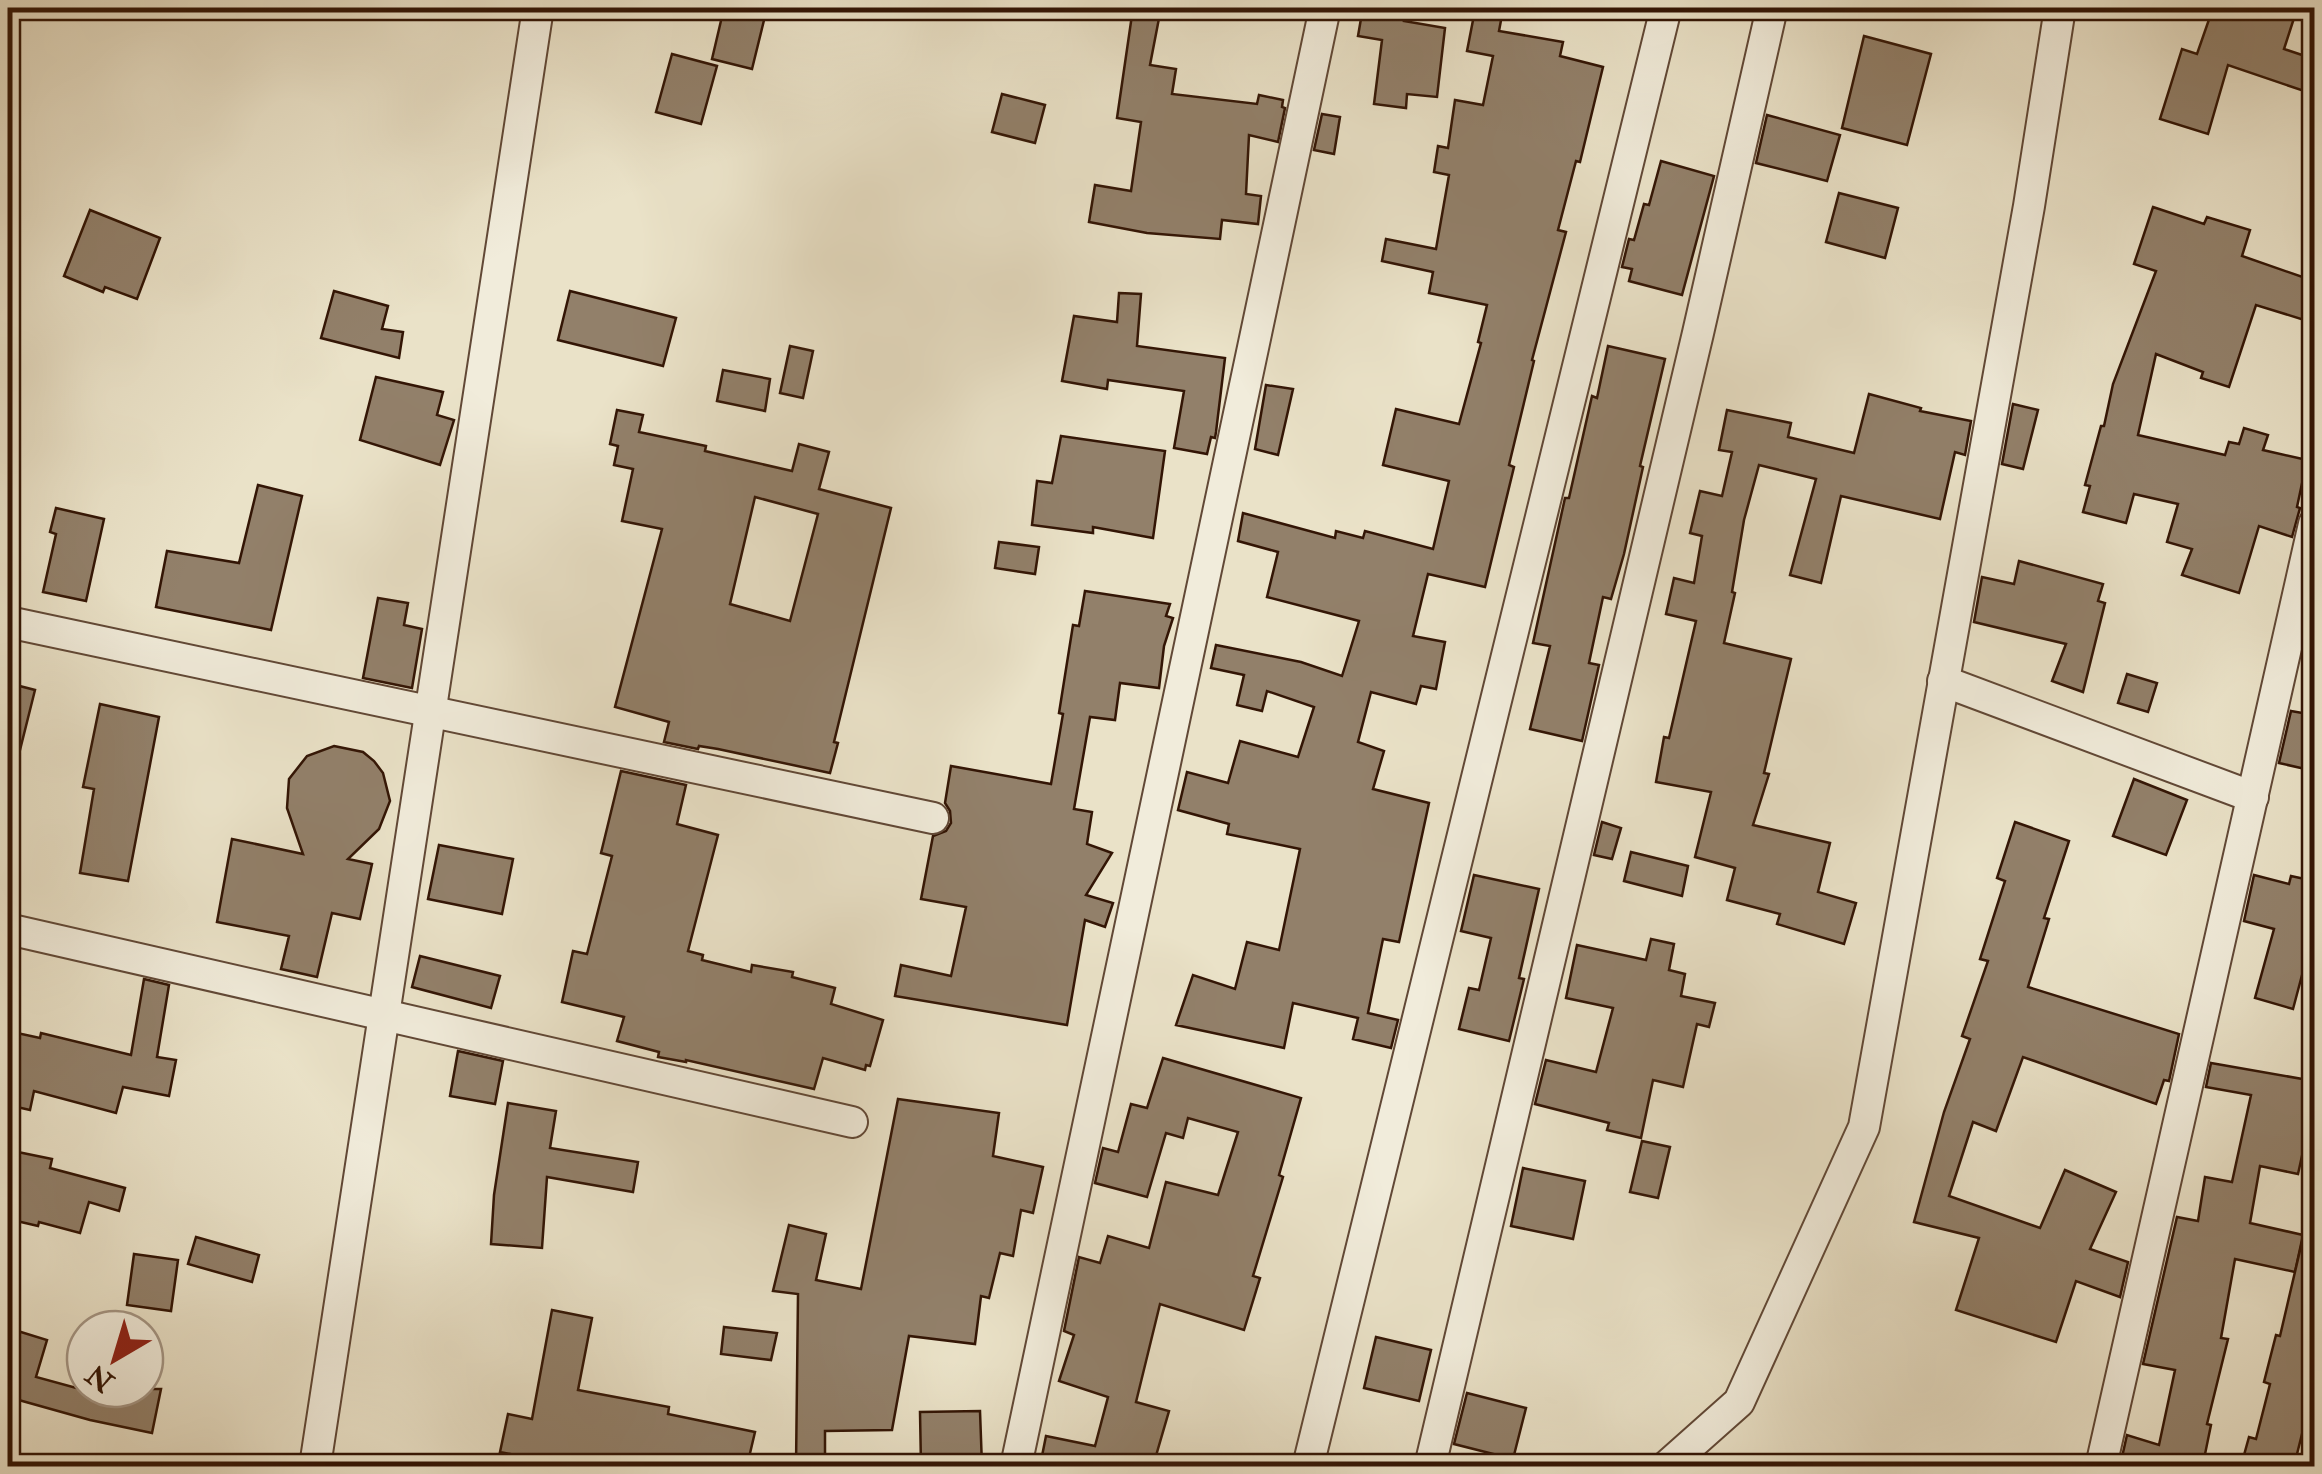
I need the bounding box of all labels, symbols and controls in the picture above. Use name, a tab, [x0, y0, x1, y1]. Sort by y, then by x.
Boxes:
north arrow	[65, 1309, 165, 1409]
text: N	[79, 1355, 122, 1400]

